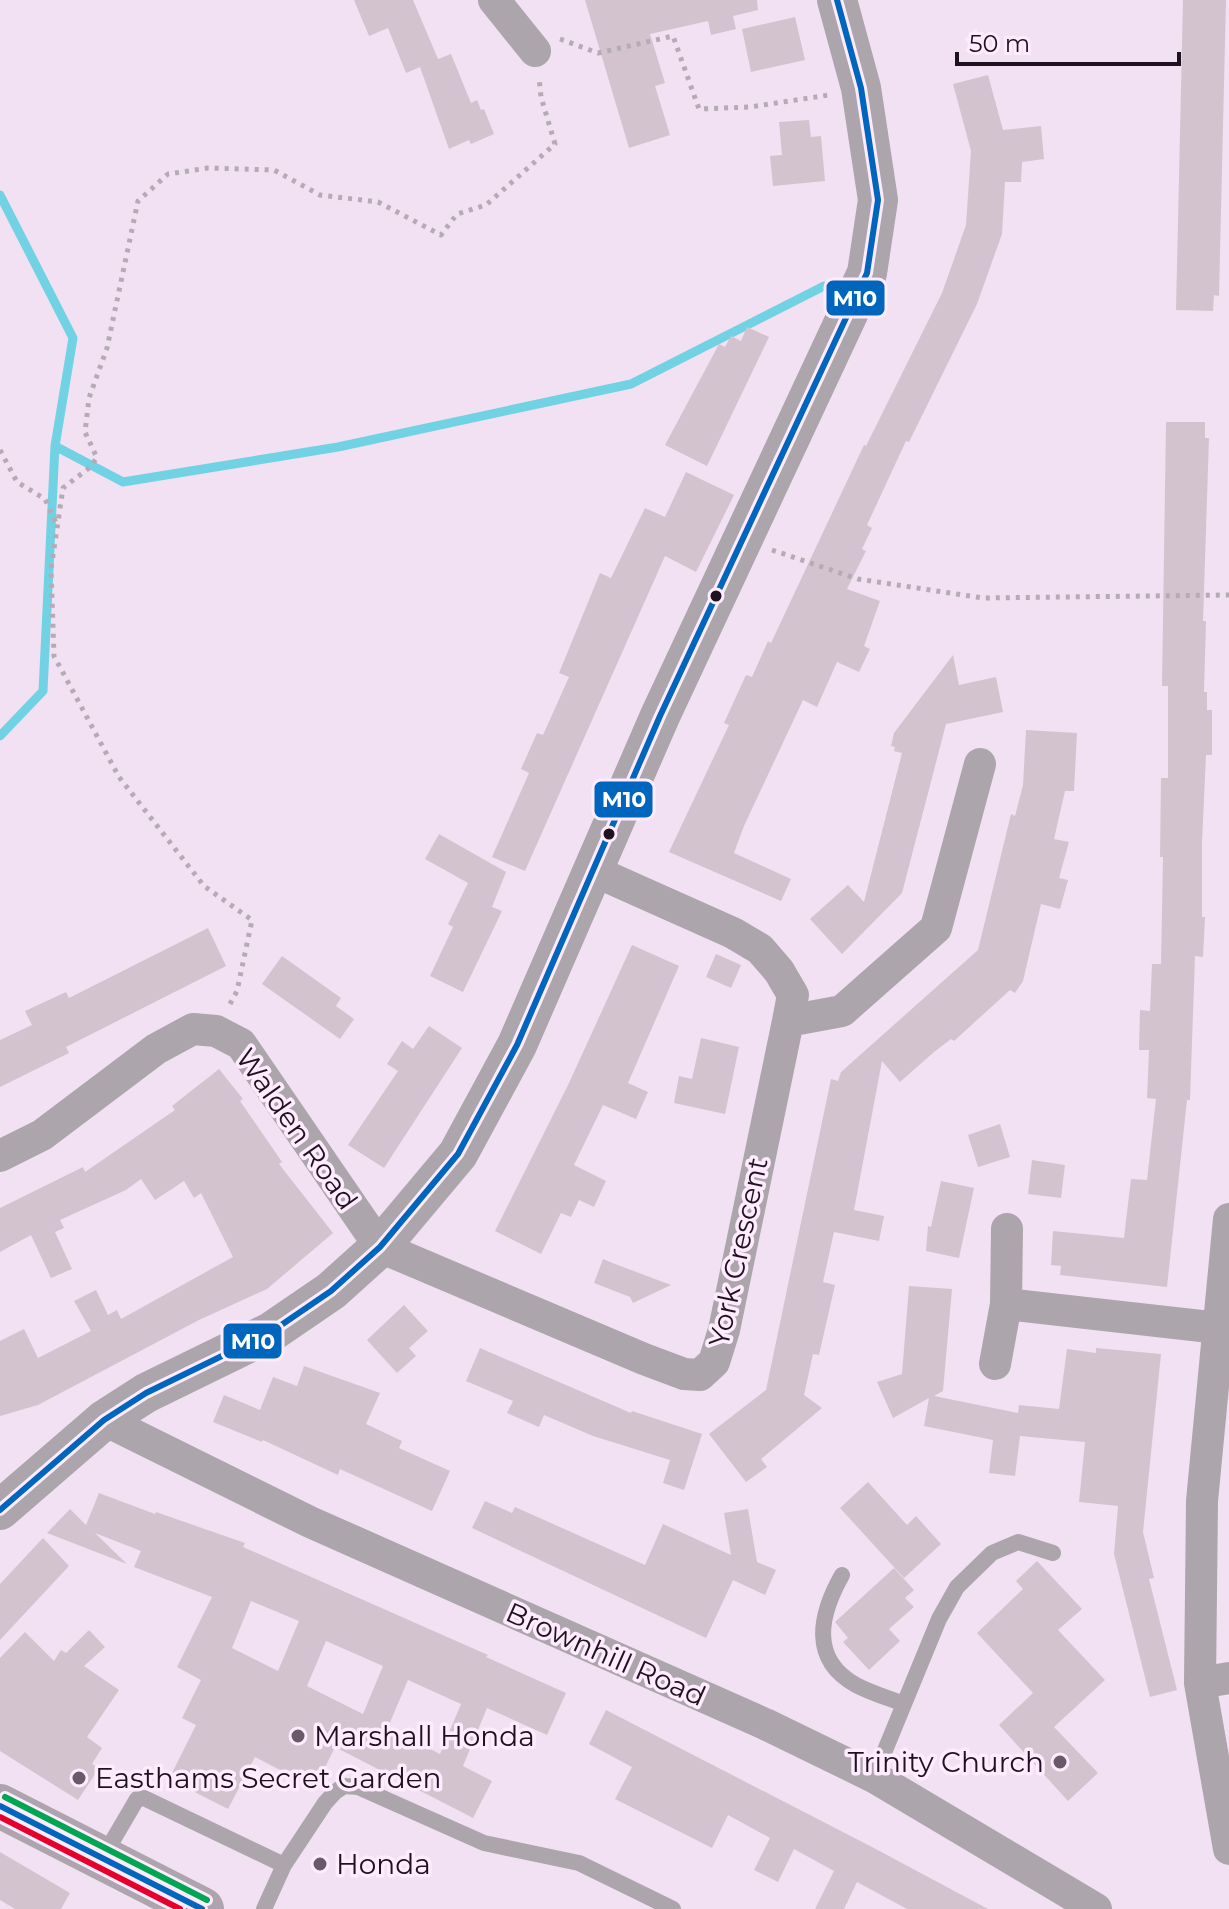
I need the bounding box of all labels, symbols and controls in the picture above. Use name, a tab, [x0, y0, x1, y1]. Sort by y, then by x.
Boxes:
scale bar	[957, 16, 1179, 66]
text: 50 m	[969, 29, 1030, 58]
line badge: M10	[825, 279, 886, 317]
text: M10	[833, 285, 877, 312]
unlabelled marker	[708, 588, 724, 604]
line badge: M10	[593, 780, 654, 819]
text: M10	[602, 786, 646, 813]
unlabelled marker	[601, 826, 617, 842]
street label: Walden Road	[229, 1042, 365, 1216]
street label: York Crescent	[701, 1154, 775, 1350]
line badge: M10	[222, 1322, 283, 1360]
text: M10	[231, 1328, 275, 1355]
street label: Brownhill Road	[501, 1595, 711, 1713]
place label: Marshall Honda	[314, 1719, 535, 1753]
marker: Marshall Honda	[289, 1727, 307, 1745]
place label: Trinity Church	[848, 1745, 1044, 1779]
marker: Trinity Church	[1051, 1753, 1069, 1771]
place label: Easthams Secret Garden	[95, 1761, 441, 1795]
marker: Easthams Secret Garden	[70, 1769, 88, 1787]
place label: Honda	[336, 1847, 431, 1881]
marker: Honda	[311, 1855, 329, 1873]

